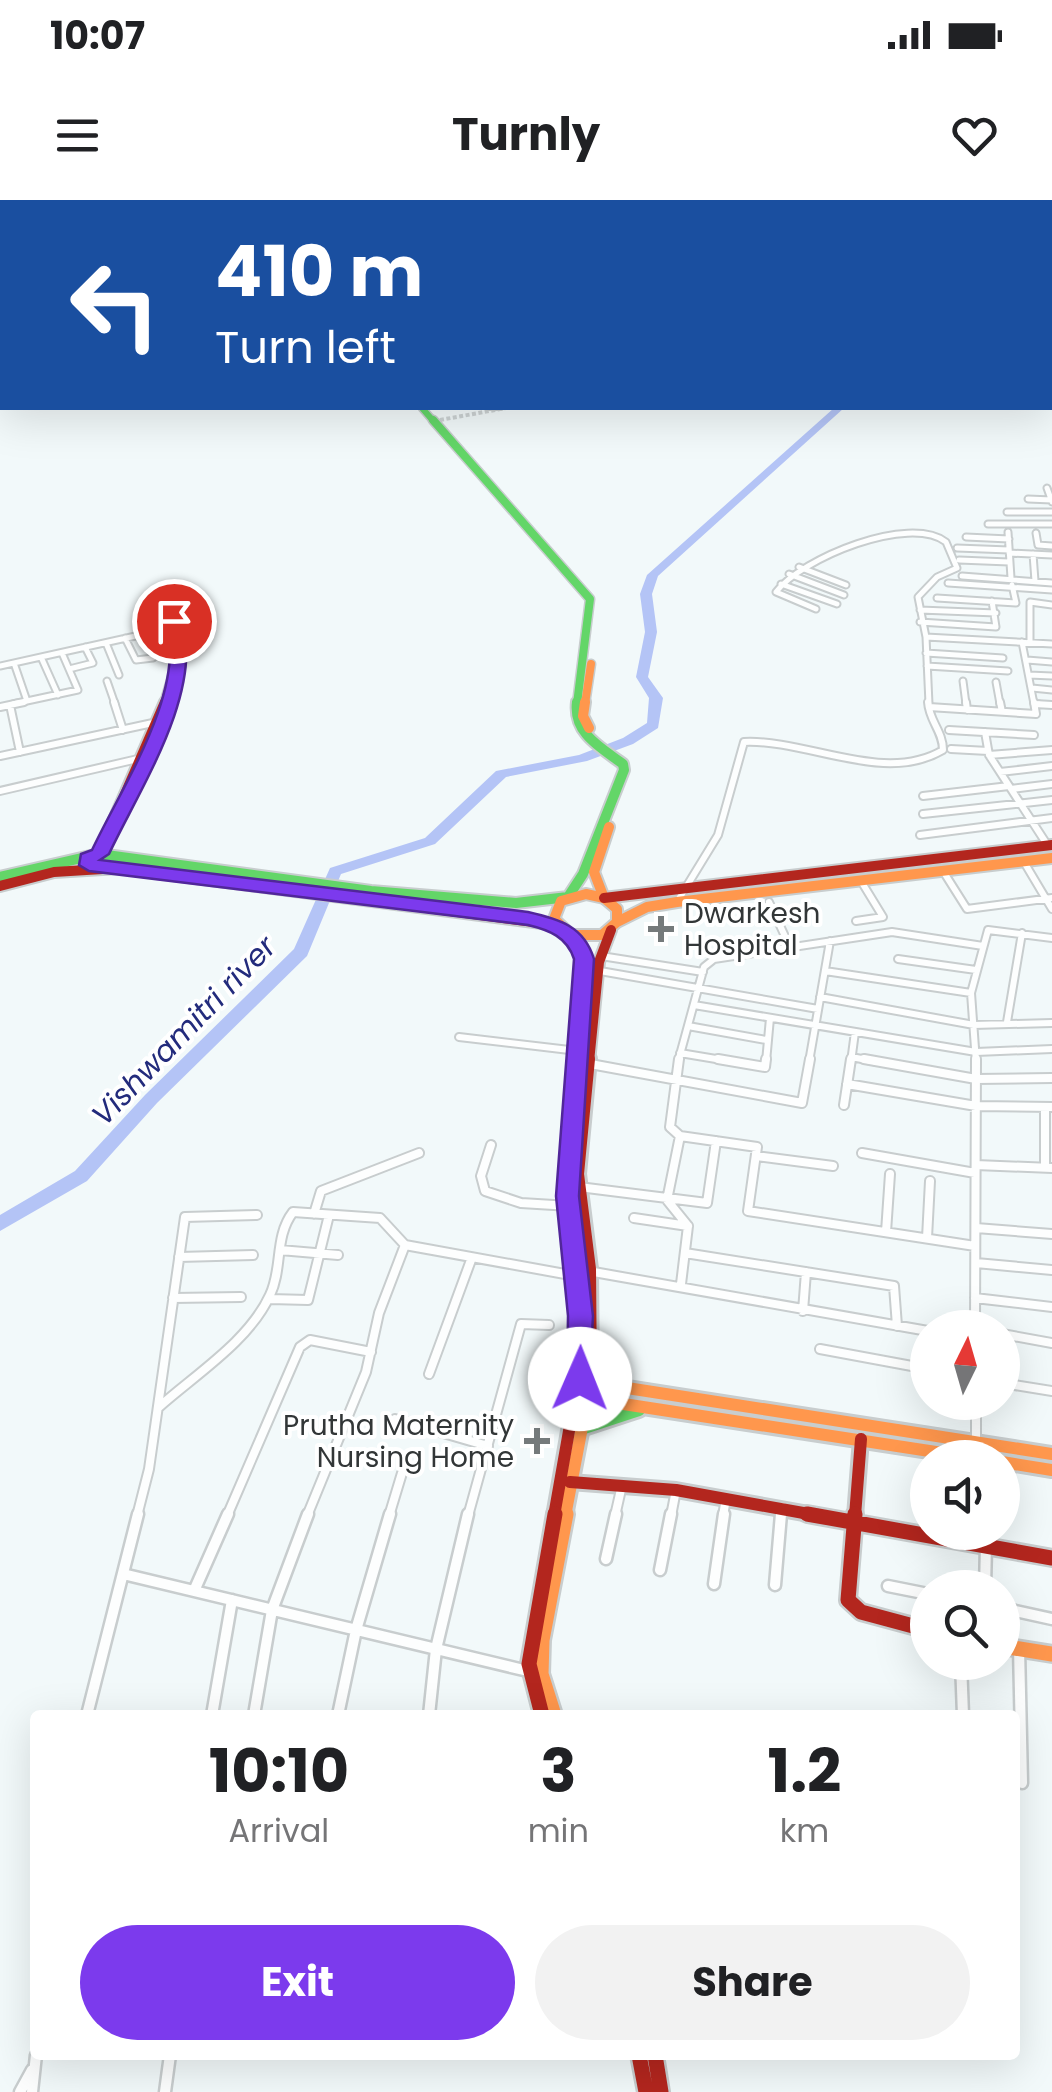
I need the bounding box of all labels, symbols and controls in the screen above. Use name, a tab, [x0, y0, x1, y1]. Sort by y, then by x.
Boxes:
text: 10:07	[50, 9, 145, 62]
text: Turnly	[452, 103, 600, 166]
icon: menu	[50, 108, 105, 163]
icon: heart	[947, 108, 1002, 163]
text: 410 m	[215, 222, 423, 321]
icon: left	[50, 240, 180, 370]
text: Turn left	[215, 316, 396, 379]
pin	[132, 579, 217, 664]
icon: arrive	[147, 594, 202, 649]
place label: Dwarkesh Hospital	[684, 894, 820, 965]
marker: Dwarkesh Hospital	[648, 916, 674, 942]
water label: Vishwamitri river	[82, 925, 286, 1135]
north arrow	[910, 1310, 1020, 1420]
map controls	[910, 1310, 1020, 1680]
position arrow	[528, 1327, 632, 1431]
place label: Prutha Maternity Nursing Home	[283, 1406, 514, 1477]
marker: Prutha Maternity Nursing Home	[524, 1428, 550, 1454]
button: sound	[910, 1440, 1020, 1550]
button: search	[910, 1570, 1020, 1680]
text: 10:10	[209, 1729, 349, 1813]
text: 3	[540, 1729, 576, 1813]
text: 1.2	[768, 1729, 841, 1813]
text: Arrival	[228, 1808, 329, 1853]
text: min	[528, 1808, 589, 1853]
text: km	[780, 1808, 829, 1853]
button: Exit	[80, 1925, 515, 2040]
button: Share	[535, 1925, 970, 2040]

